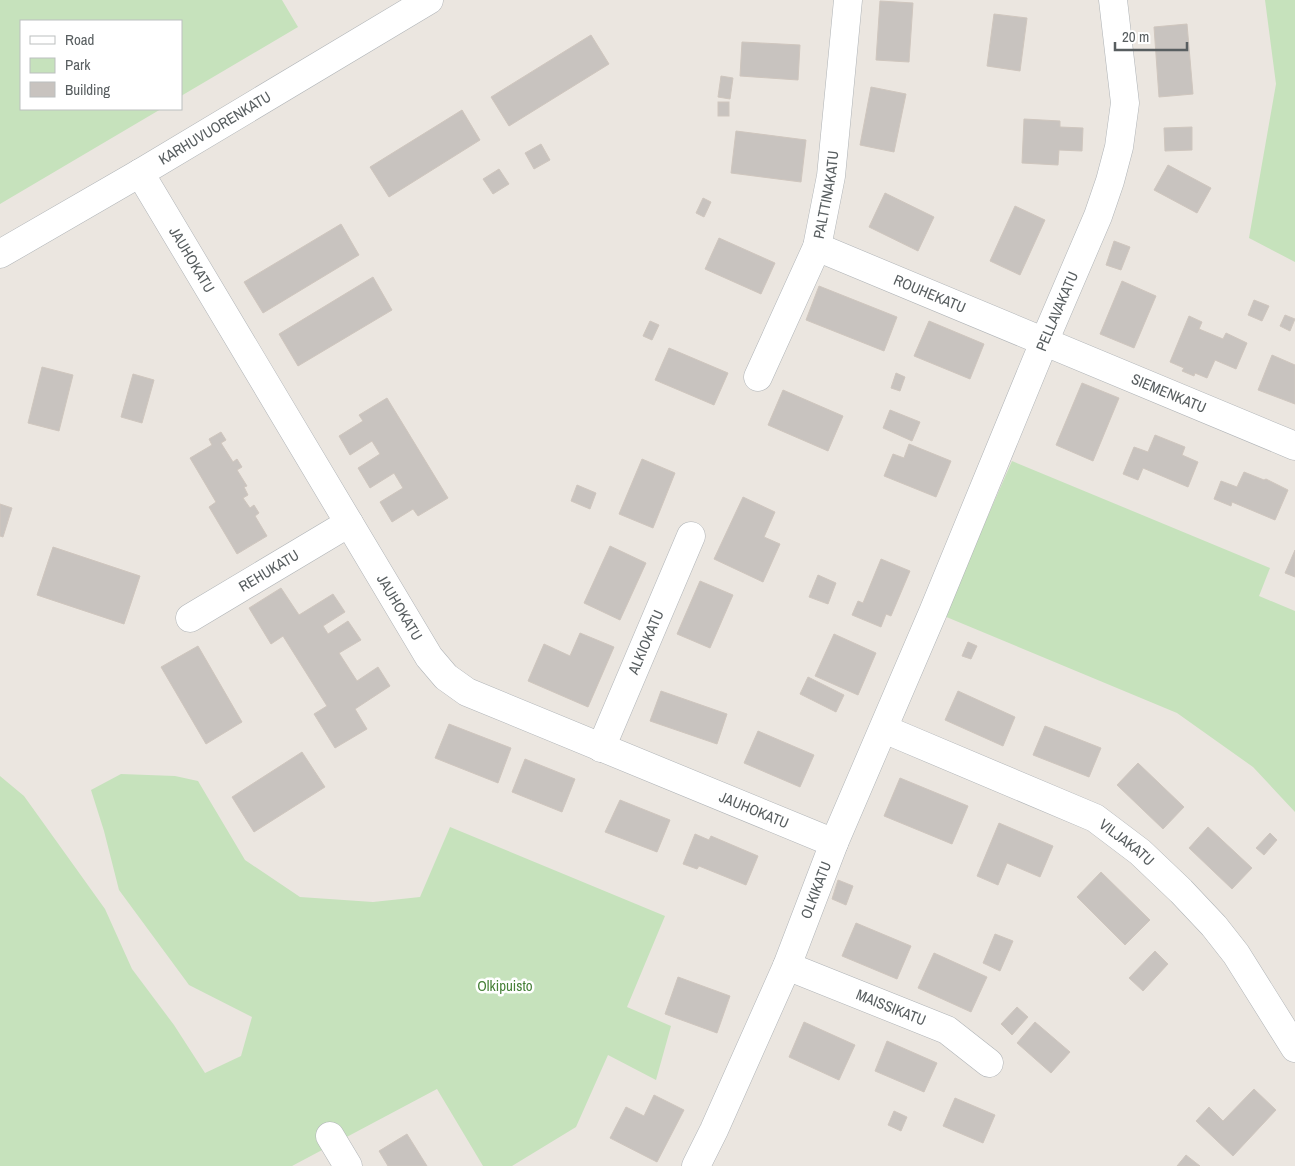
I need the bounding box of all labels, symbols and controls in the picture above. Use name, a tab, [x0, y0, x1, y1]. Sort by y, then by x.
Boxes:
legend	[20, 20, 182, 110]
scale bar	[1115, 20, 1188, 52]
text: 20 m	[1122, 26, 1149, 47]
text: Road	[65, 29, 94, 50]
text: Park	[65, 54, 91, 75]
text: Building	[65, 79, 110, 100]
street label: KARHUVUORENKATU	[154, 86, 275, 170]
street label: PALTTINAKATU	[808, 150, 843, 240]
street label: JAUHOKATU	[164, 222, 220, 296]
street label: PELLAVAKATU	[1030, 268, 1083, 354]
street label: ROUHEKATU	[891, 269, 969, 318]
street label: SIEMENKATU	[1128, 368, 1210, 418]
street label: REHUKATU	[235, 544, 303, 597]
street label: JAUHOKATU	[372, 570, 428, 644]
street label: ALKIOKATU	[622, 606, 668, 678]
street label: JAUHOKATU	[716, 786, 792, 833]
street label: VILJAKATU	[1095, 814, 1159, 870]
street label: OLKIKATU	[795, 858, 836, 922]
park label: Olkipuisto	[477, 975, 533, 996]
street label: MAISSIKATU	[853, 984, 929, 1031]

